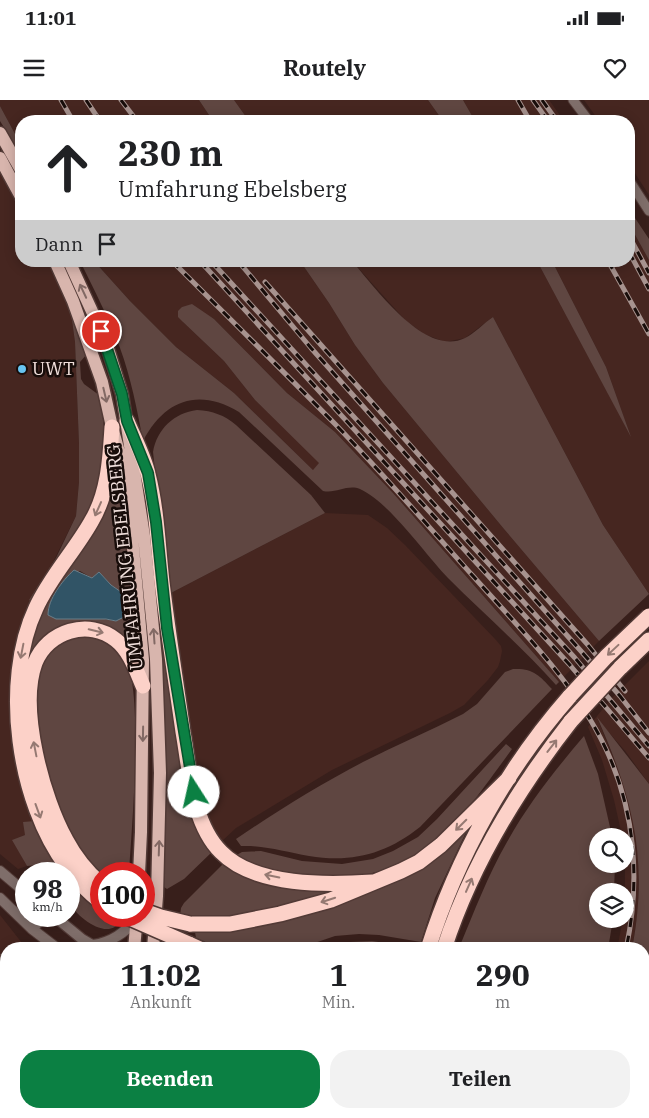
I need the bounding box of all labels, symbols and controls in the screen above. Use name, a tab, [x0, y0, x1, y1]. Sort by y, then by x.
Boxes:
text: 11:01	[25, 6, 76, 30]
text: Routely	[283, 53, 366, 82]
icon: menu	[20, 54, 48, 82]
icon: heart	[601, 54, 629, 82]
text: 230 m	[118, 130, 223, 176]
icon: ahead	[35, 135, 100, 200]
text: Umfahrung Ebelsberg	[118, 174, 347, 203]
icon: arrive	[93, 230, 121, 258]
text: Dann	[35, 232, 83, 256]
one-way arrow	[78, 283, 88, 298]
pin	[80, 310, 122, 352]
icon: arrive	[87, 317, 115, 345]
place label: UWT	[32, 357, 75, 380]
marker: UWT	[16, 363, 28, 375]
one-way arrow	[101, 386, 110, 402]
street label: UMFAHRUNG EBELSBERG	[101, 443, 148, 671]
one-way arrow	[92, 501, 102, 516]
one-way arrow	[87, 627, 103, 636]
one-way arrow	[150, 628, 159, 644]
one-way arrow	[16, 643, 26, 659]
one-way arrow	[607, 644, 620, 656]
one-way arrow	[138, 726, 147, 742]
one-way arrow	[547, 739, 558, 752]
one-way arrow	[30, 741, 39, 757]
position arrow	[167, 765, 219, 817]
one-way arrow	[34, 803, 43, 818]
one-way arrow	[455, 818, 467, 831]
map controls	[589, 828, 634, 928]
button: search	[589, 828, 634, 873]
one-way arrow	[154, 840, 163, 856]
speed limit sign: 100	[90, 862, 155, 927]
one-way arrow	[265, 871, 281, 881]
text: 98	[32, 872, 63, 905]
one-way arrow	[465, 878, 474, 893]
button: layers	[589, 883, 634, 928]
one-way arrow	[320, 896, 336, 906]
text: km/h	[32, 899, 63, 914]
text: 11:02	[120, 955, 201, 994]
text: 1	[330, 955, 348, 994]
text: 290	[476, 955, 530, 994]
text: Ankunft	[130, 992, 192, 1012]
text: Min.	[322, 992, 355, 1012]
text: m	[495, 992, 510, 1012]
button: Beenden	[20, 1050, 320, 1108]
button: Teilen	[330, 1050, 630, 1108]

